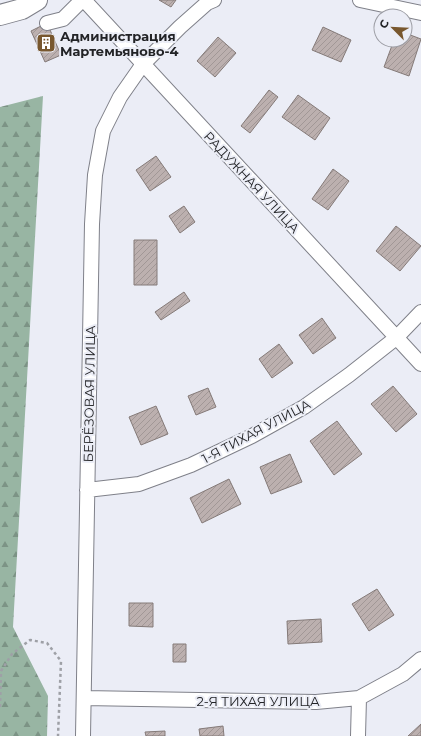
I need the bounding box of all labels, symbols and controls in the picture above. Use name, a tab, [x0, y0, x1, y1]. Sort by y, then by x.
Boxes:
north arrow	[373, 8, 413, 48]
text: С	[376, 17, 392, 30]
place label: Администрация Мартемьяново-4	[60, 28, 179, 59]
building icon: Администрация Мартемьяново-4	[35, 32, 57, 54]
street label: РАДУЖНАЯ УЛИЦА	[201, 128, 303, 236]
street label: БЕРЁЗОВАЯ УЛИЦА	[80, 325, 98, 463]
street label: 1-Я ТИХАЯ УЛИЦА	[199, 395, 313, 466]
street label: 2-Я ТИХАЯ УЛИЦА	[196, 693, 320, 709]

